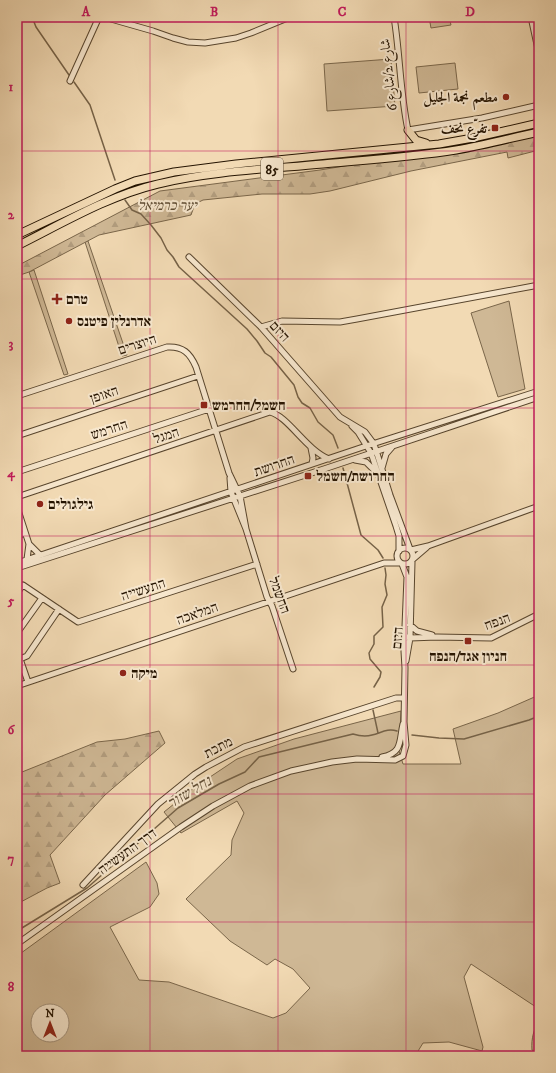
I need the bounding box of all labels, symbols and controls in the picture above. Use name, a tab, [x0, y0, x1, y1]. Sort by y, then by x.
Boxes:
text: A	[81, 4, 91, 20]
text: B	[210, 4, 218, 20]
text: C	[338, 4, 347, 20]
text: D	[465, 4, 475, 20]
street label: شارع 2/شارع 6	[376, 38, 404, 112]
text: 1	[9, 79, 14, 95]
place label: مطعم نجمة الجليل	[423, 89, 498, 110]
marker: مطعم نجمة الجليل	[501, 92, 511, 102]
place label: تفرّع نحف	[441, 118, 487, 140]
marker: تفرّع نحف	[490, 123, 500, 133]
road number: 85	[261, 158, 283, 180]
park label: יער כרמיאל	[137, 197, 199, 215]
text: 2	[8, 207, 15, 223]
place label: טרם	[66, 291, 88, 309]
marker: טרם	[51, 293, 63, 305]
place label: אדרנלין פיטנס	[77, 313, 152, 331]
marker: אדרנלין פיטנס	[64, 316, 74, 326]
street label: היזם	[265, 317, 293, 346]
street label: היוצרים	[116, 330, 159, 360]
text: 3	[9, 336, 14, 352]
street label: האופן	[88, 382, 121, 408]
place label: חשמל/החרמש	[212, 397, 286, 415]
marker: חשמל/החרמש	[199, 400, 209, 410]
street label: החרמש	[89, 416, 130, 444]
street label: המגל	[151, 423, 182, 449]
street label: החרושת	[251, 451, 297, 481]
text: 4	[6, 465, 15, 482]
place label: החרושת/חשמל	[316, 468, 395, 486]
marker: החרושת/חשמל	[303, 471, 313, 481]
place label: גילגולים	[48, 496, 93, 514]
marker: גילגולים	[35, 499, 45, 509]
street label: התעשייה	[119, 574, 168, 606]
street label: החשמל	[264, 574, 294, 616]
text: 5	[7, 593, 15, 609]
street label: המלאכה	[174, 598, 221, 629]
street label: הנפח	[482, 609, 513, 635]
street label: היזם	[388, 626, 408, 650]
marker: חניון אגד/הנפח	[463, 636, 473, 646]
place label: חניון אגד/הנפח	[429, 648, 507, 666]
place label: מיקה	[131, 665, 157, 683]
marker: מיקה	[118, 668, 128, 678]
text: 6	[8, 722, 16, 738]
street label: מתכת	[201, 733, 236, 763]
water label: נחל שזור	[164, 771, 216, 813]
street label: דרך התעשייה	[95, 824, 161, 879]
text: 7	[8, 851, 15, 867]
text: 8	[8, 979, 15, 995]
north arrow	[30, 1003, 70, 1043]
text: N	[45, 1007, 55, 1021]

